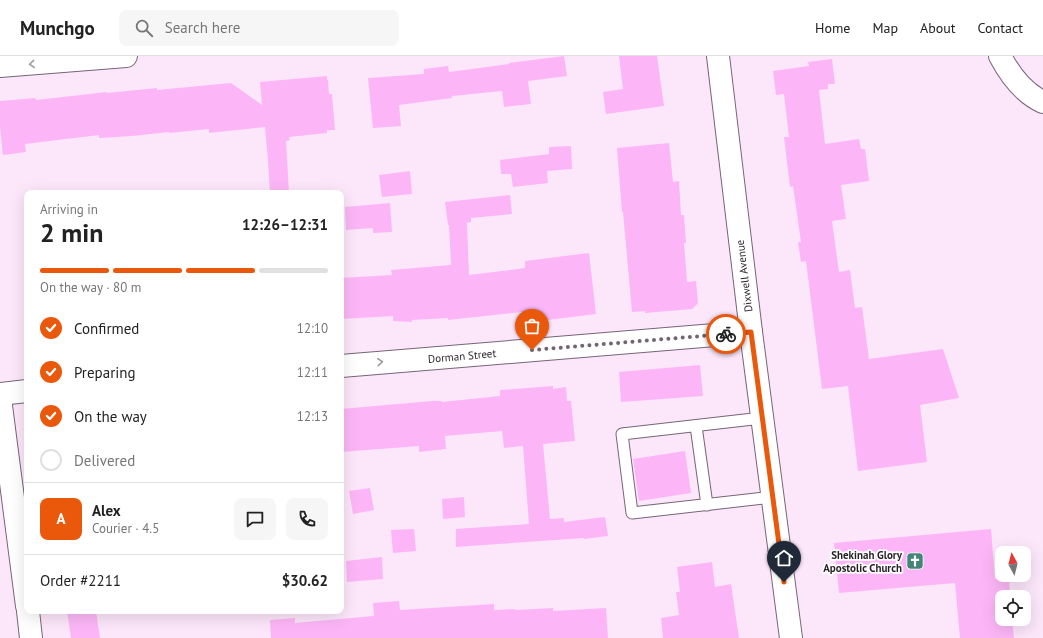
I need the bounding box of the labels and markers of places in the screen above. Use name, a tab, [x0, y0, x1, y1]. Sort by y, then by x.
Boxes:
pin	[515, 309, 549, 350]
pin	[767, 541, 801, 582]
place label: Shekinah Glory Apostolic Church	[823, 548, 903, 575]
church icon: Shekinah Glory Apostolic Church	[905, 551, 925, 571]

